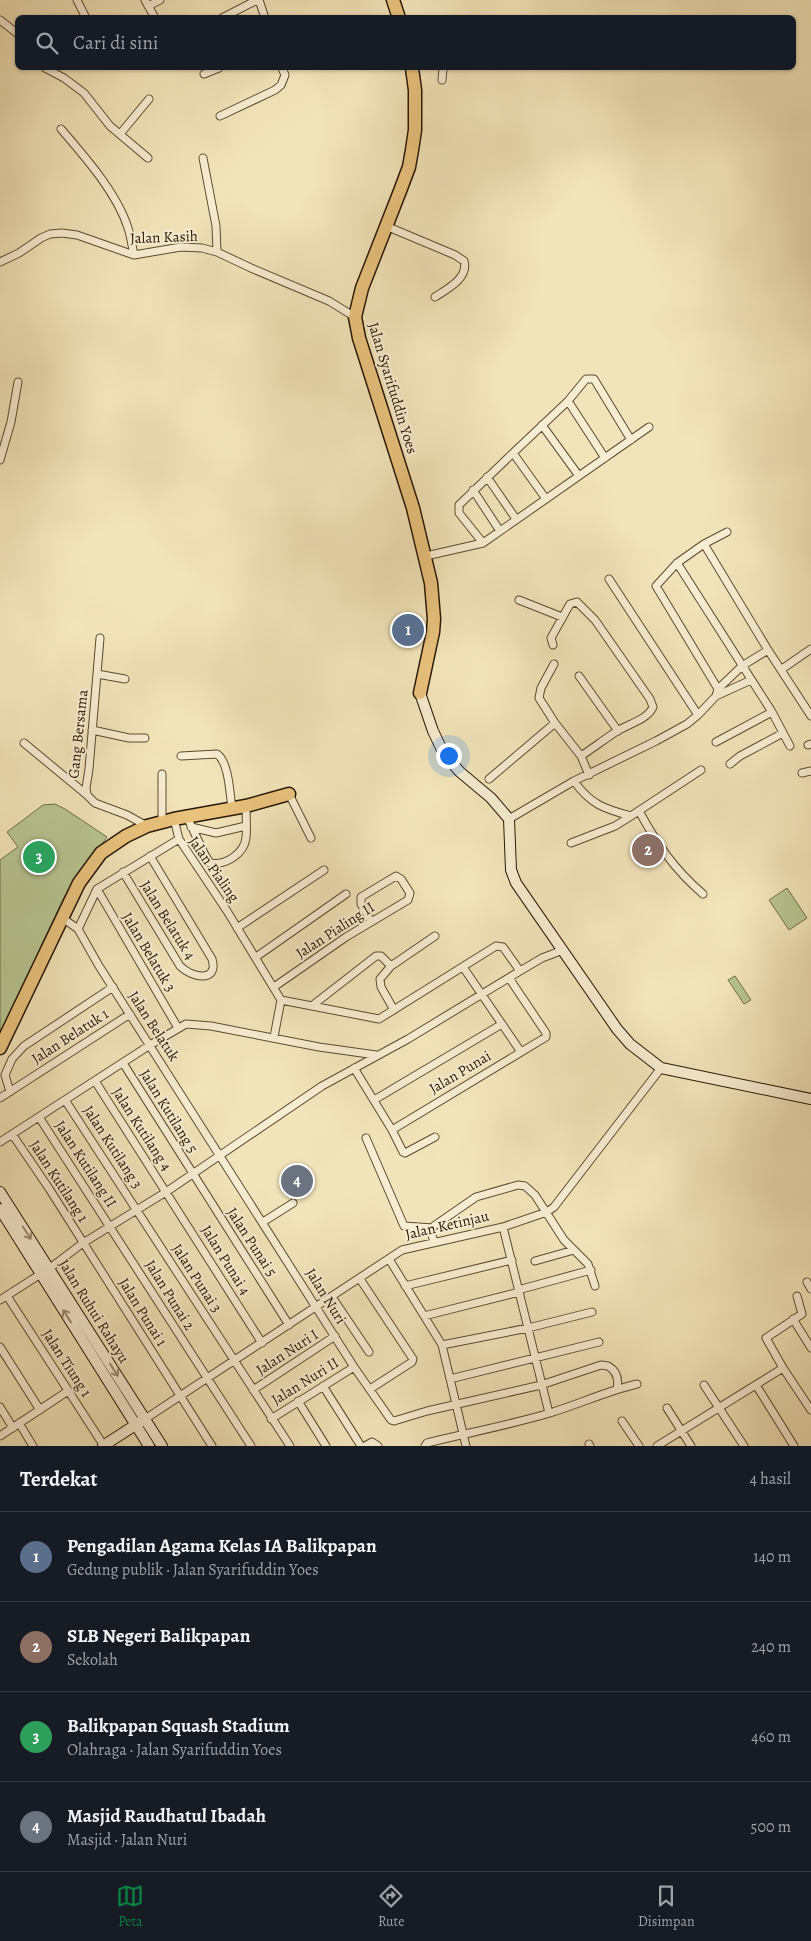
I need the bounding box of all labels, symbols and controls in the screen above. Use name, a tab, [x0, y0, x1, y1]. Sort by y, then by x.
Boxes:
search box	[15, 15, 796, 70]
icon: search	[33, 29, 61, 57]
text: Cari di sini	[73, 30, 158, 56]
street label: Jalan Kasih	[130, 226, 198, 248]
street label: Jalan Syarifuddin Yoes	[363, 320, 423, 456]
pin: 1	[392, 611, 424, 649]
street label: Gang Bersama	[63, 689, 93, 779]
your location	[436, 743, 462, 769]
pin: 2	[632, 831, 664, 869]
street label: Jalan Pialing	[184, 832, 244, 906]
pin: 3	[23, 838, 55, 876]
street label: Jalan Belatuk 4	[136, 877, 200, 964]
street label: Jalan Pialing II	[292, 897, 378, 963]
street label: Jalan Belatuk 3	[117, 909, 181, 995]
street label: Jalan Belatuk	[124, 987, 184, 1065]
street label: Jalan Belatuk 1	[28, 1004, 112, 1068]
street label: Jalan Punai	[425, 1046, 495, 1098]
street label: Jalan Kutilang 5	[135, 1065, 203, 1157]
street label: Jalan Kutilang 4	[108, 1083, 177, 1175]
street label: Jalan Kutilang 3	[79, 1102, 147, 1192]
street label: Jalan Kutilang II	[50, 1117, 122, 1211]
street label: Jalan Kutilang 1	[25, 1136, 93, 1226]
pin: 4	[281, 1162, 313, 1200]
street label: Jalan Punai 5	[222, 1204, 282, 1280]
street label: Jalan Ketinjau	[403, 1205, 492, 1244]
street label: Jalan Punai 4	[197, 1221, 255, 1299]
one-way arrow	[21, 1226, 32, 1240]
street label: Jalan Punai 3	[167, 1240, 227, 1316]
street label: Jalan Ruhui Rahayu	[54, 1255, 134, 1367]
street label: Jalan Punai 2	[141, 1256, 199, 1334]
street label: Jalan Nuri	[301, 1264, 351, 1328]
street label: Jalan Punai 1	[114, 1274, 172, 1350]
one-way arrow	[61, 1310, 71, 1324]
street label: Jalan Nuri I	[252, 1324, 322, 1380]
street label: Jalan Tiung 1	[38, 1325, 96, 1401]
street label: Jalan Nuri II	[267, 1352, 343, 1410]
one-way arrow	[109, 1363, 119, 1377]
text: Terdekat	[20, 1465, 98, 1493]
text: 4 hasil	[750, 1468, 791, 1490]
text: Pengadilan Agama Kelas IA Balikpapan	[67, 1533, 377, 1559]
text: 1	[33, 1546, 39, 1568]
text: 140 m	[753, 1546, 791, 1568]
text: Gedung publik · Jalan Syarifuddin Yoes	[67, 1559, 319, 1581]
text: SLB Negeri Balikpapan	[67, 1623, 250, 1649]
text: 2	[32, 1636, 40, 1658]
text: 240 m	[751, 1636, 791, 1658]
text: Sekolah	[67, 1649, 118, 1671]
text: Balikpapan Squash Stadium	[67, 1713, 290, 1739]
text: 3	[33, 1726, 39, 1748]
text: 460 m	[751, 1726, 791, 1748]
text: Olahraga · Jalan Syarifuddin Yoes	[67, 1739, 282, 1761]
text: Masjid Raudhatul Ibadah	[67, 1803, 266, 1829]
text: 4	[32, 1816, 40, 1838]
text: 500 m	[751, 1816, 791, 1838]
text: Masjid · Jalan Nuri	[67, 1829, 187, 1851]
tab: Peta	[116, 1882, 144, 1931]
tab: Rute	[377, 1882, 405, 1931]
tab: Disimpan	[638, 1882, 695, 1931]

